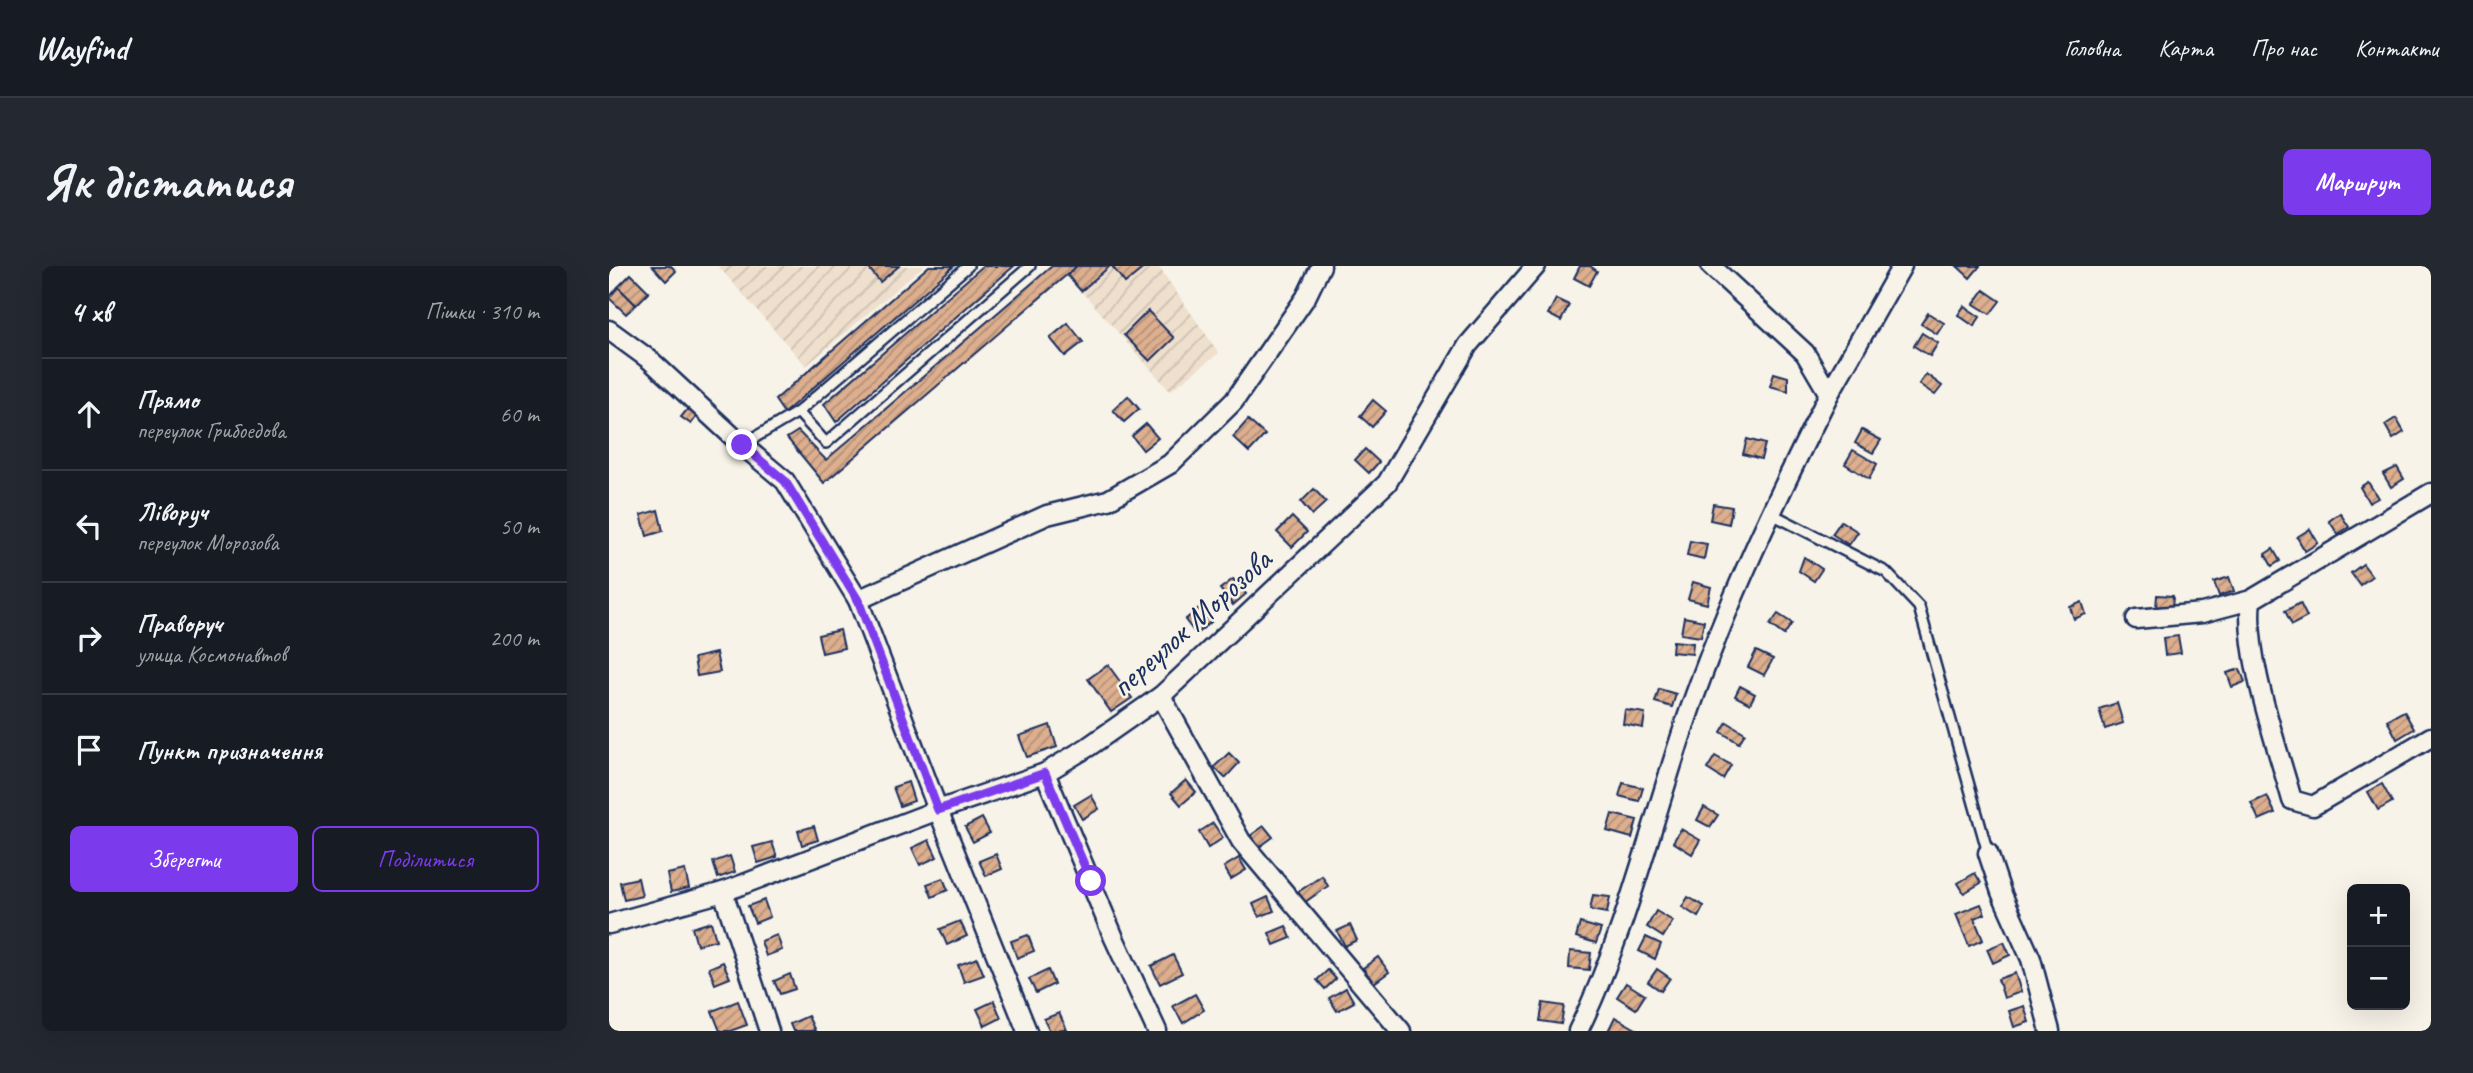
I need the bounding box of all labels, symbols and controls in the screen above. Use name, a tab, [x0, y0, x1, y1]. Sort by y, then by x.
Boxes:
text: Wayfind	[35, 27, 128, 69]
text: Головна	[2064, 33, 2120, 63]
text: Карта	[2158, 33, 2213, 63]
text: Про нас	[2251, 33, 2317, 63]
text: Контакти	[2355, 33, 2438, 63]
button: Маршрут	[2283, 149, 2431, 215]
text: Як дістатися	[42, 151, 292, 213]
text: 4 хв	[70, 293, 111, 331]
text: Пішки · 310 m	[425, 297, 539, 326]
text: Прямо	[137, 383, 199, 416]
icon: ahead	[70, 395, 108, 433]
text: 60 m	[500, 400, 539, 429]
text: переулок Грибоедова	[137, 416, 285, 445]
route end	[726, 429, 757, 460]
text: Ліворуч	[137, 495, 208, 528]
icon: left	[70, 507, 108, 545]
text: 50 m	[500, 512, 539, 541]
text: переулок Морозова	[137, 528, 279, 557]
street label: переулок Морозова	[1101, 538, 1282, 706]
text: Праворуч	[137, 607, 222, 640]
icon: right	[70, 619, 108, 657]
text: 200 m	[490, 624, 539, 653]
text: улица Космонавтов	[137, 640, 286, 669]
icon: arrive	[70, 731, 108, 769]
text: Пункт призначення	[137, 734, 322, 767]
button: Зберегти	[70, 826, 298, 892]
button: Поділитися	[312, 826, 539, 892]
route start	[1075, 865, 1106, 896]
map controls	[2347, 884, 2410, 1010]
button: +	[2347, 884, 2410, 947]
button: −	[2347, 947, 2410, 1010]

